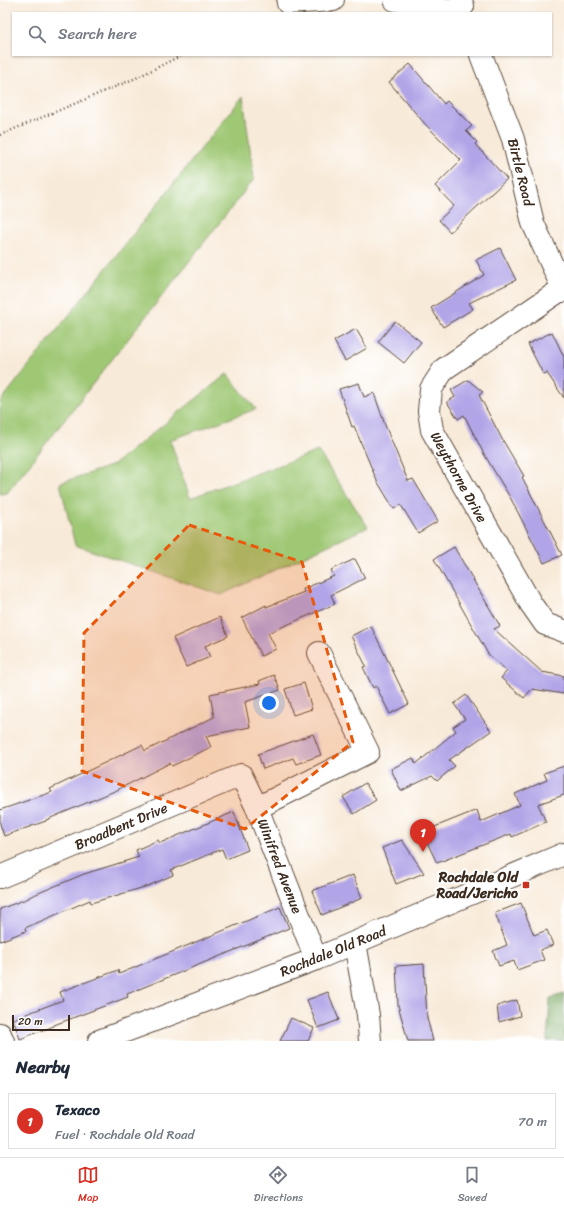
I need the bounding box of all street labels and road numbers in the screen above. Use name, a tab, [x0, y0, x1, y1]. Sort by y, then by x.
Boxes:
street label: Birtle Road	[500, 136, 541, 210]
street label: Weythorne Drive	[423, 427, 494, 528]
street label: Broadbent Drive	[71, 796, 172, 857]
street label: Winifred Avenue	[250, 815, 309, 918]
street label: Rochdale Old Road	[276, 918, 392, 984]

